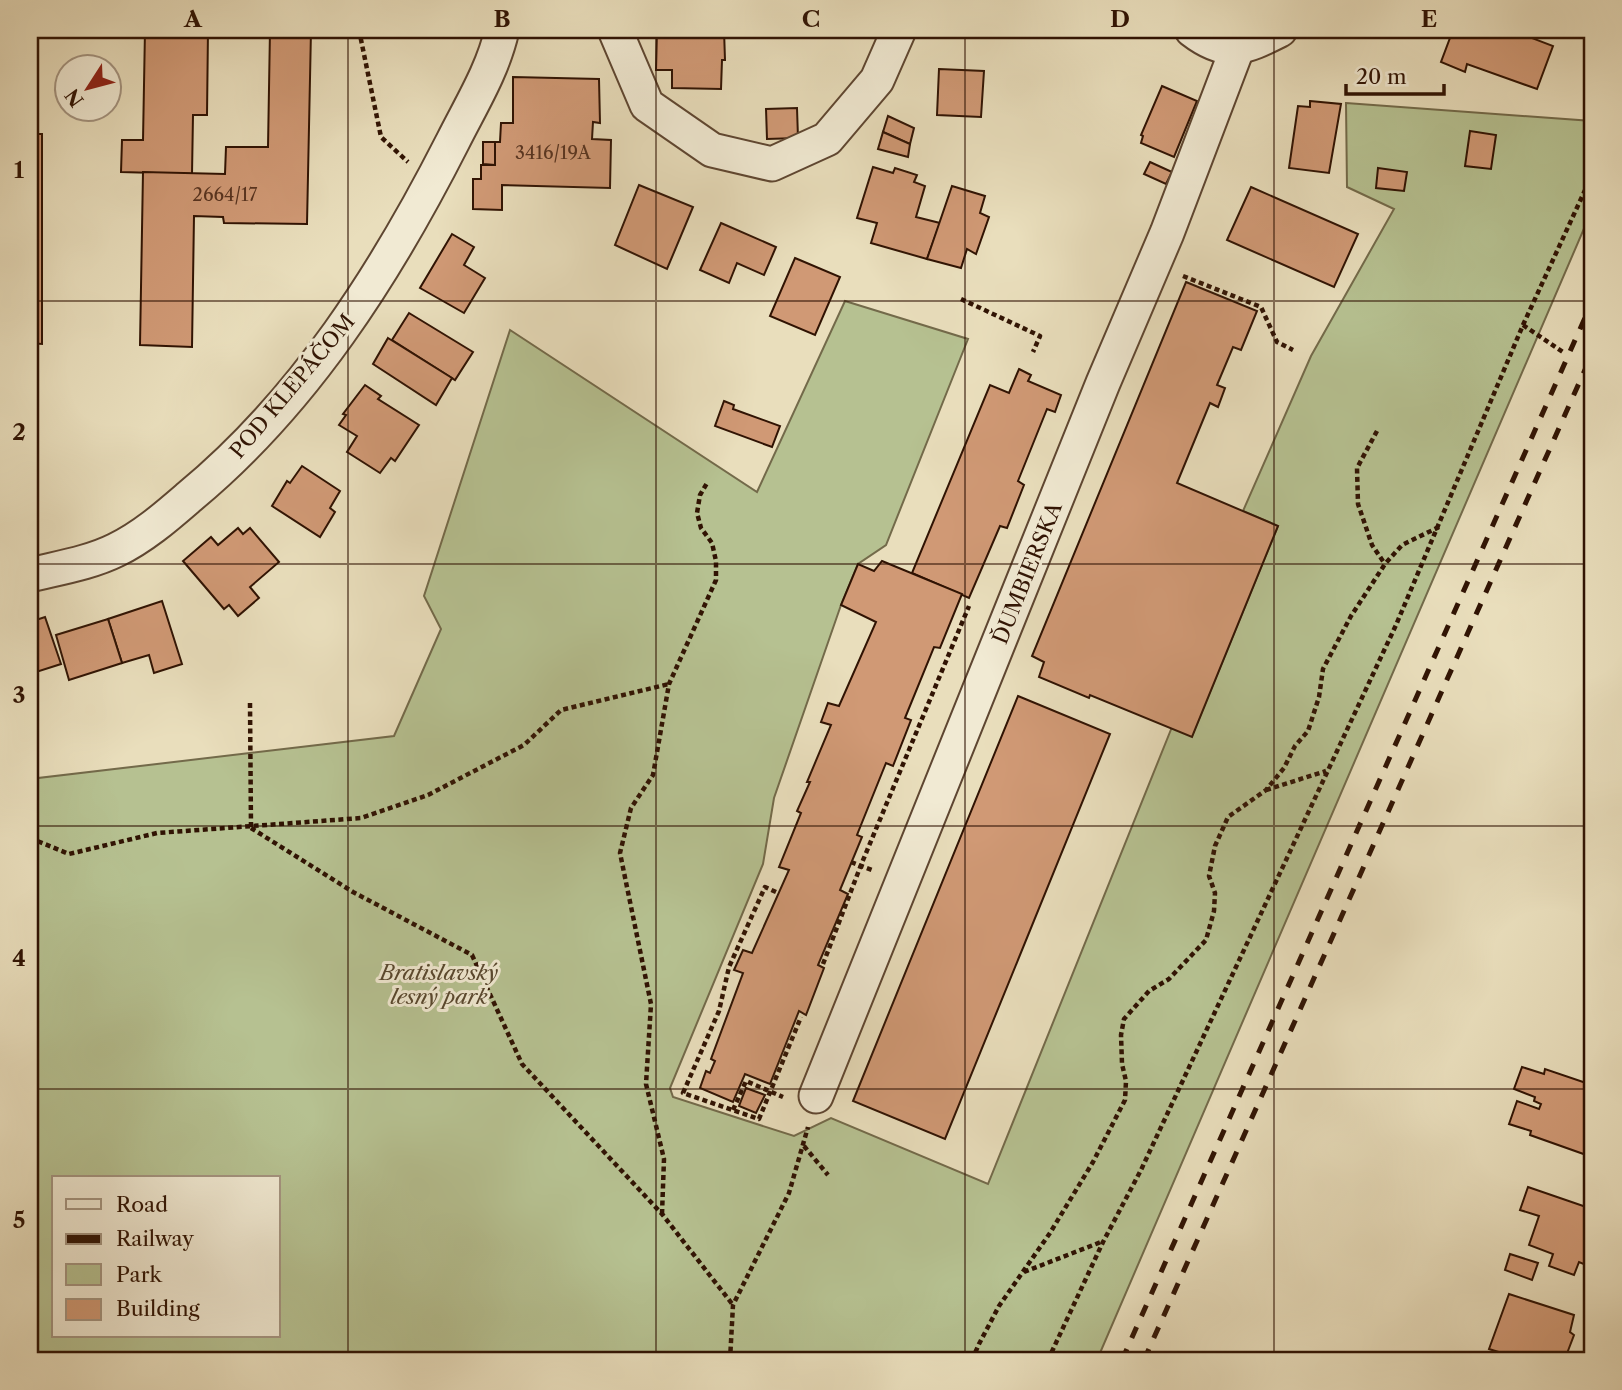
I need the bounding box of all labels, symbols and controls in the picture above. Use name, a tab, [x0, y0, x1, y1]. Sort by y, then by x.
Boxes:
text: A	[183, 5, 203, 33]
text: B	[493, 5, 511, 33]
text: C	[802, 5, 820, 33]
text: D	[1110, 5, 1130, 33]
text: E	[1421, 5, 1437, 33]
north arrow	[52, 52, 122, 122]
scale bar	[1346, 52, 1444, 96]
text: 20 m	[1356, 64, 1407, 89]
text: N	[60, 84, 89, 111]
house number: 3416/19A	[515, 142, 592, 164]
text: 1	[14, 156, 25, 184]
house number: 2664/17	[193, 184, 258, 206]
street label: POD KLEPÁČOM	[224, 309, 360, 463]
text: 2	[12, 418, 26, 446]
street label: ĎUMBIERSKA	[987, 498, 1067, 648]
text: 3	[13, 681, 26, 709]
text: 4	[12, 944, 26, 972]
park label: Bratislavský lesný park	[378, 960, 499, 1009]
legend	[52, 1176, 280, 1338]
text: Road	[116, 1192, 168, 1217]
text: 5	[13, 1206, 25, 1234]
text: Railway	[116, 1226, 194, 1251]
text: Park	[116, 1262, 162, 1287]
text: Building	[116, 1296, 201, 1321]

